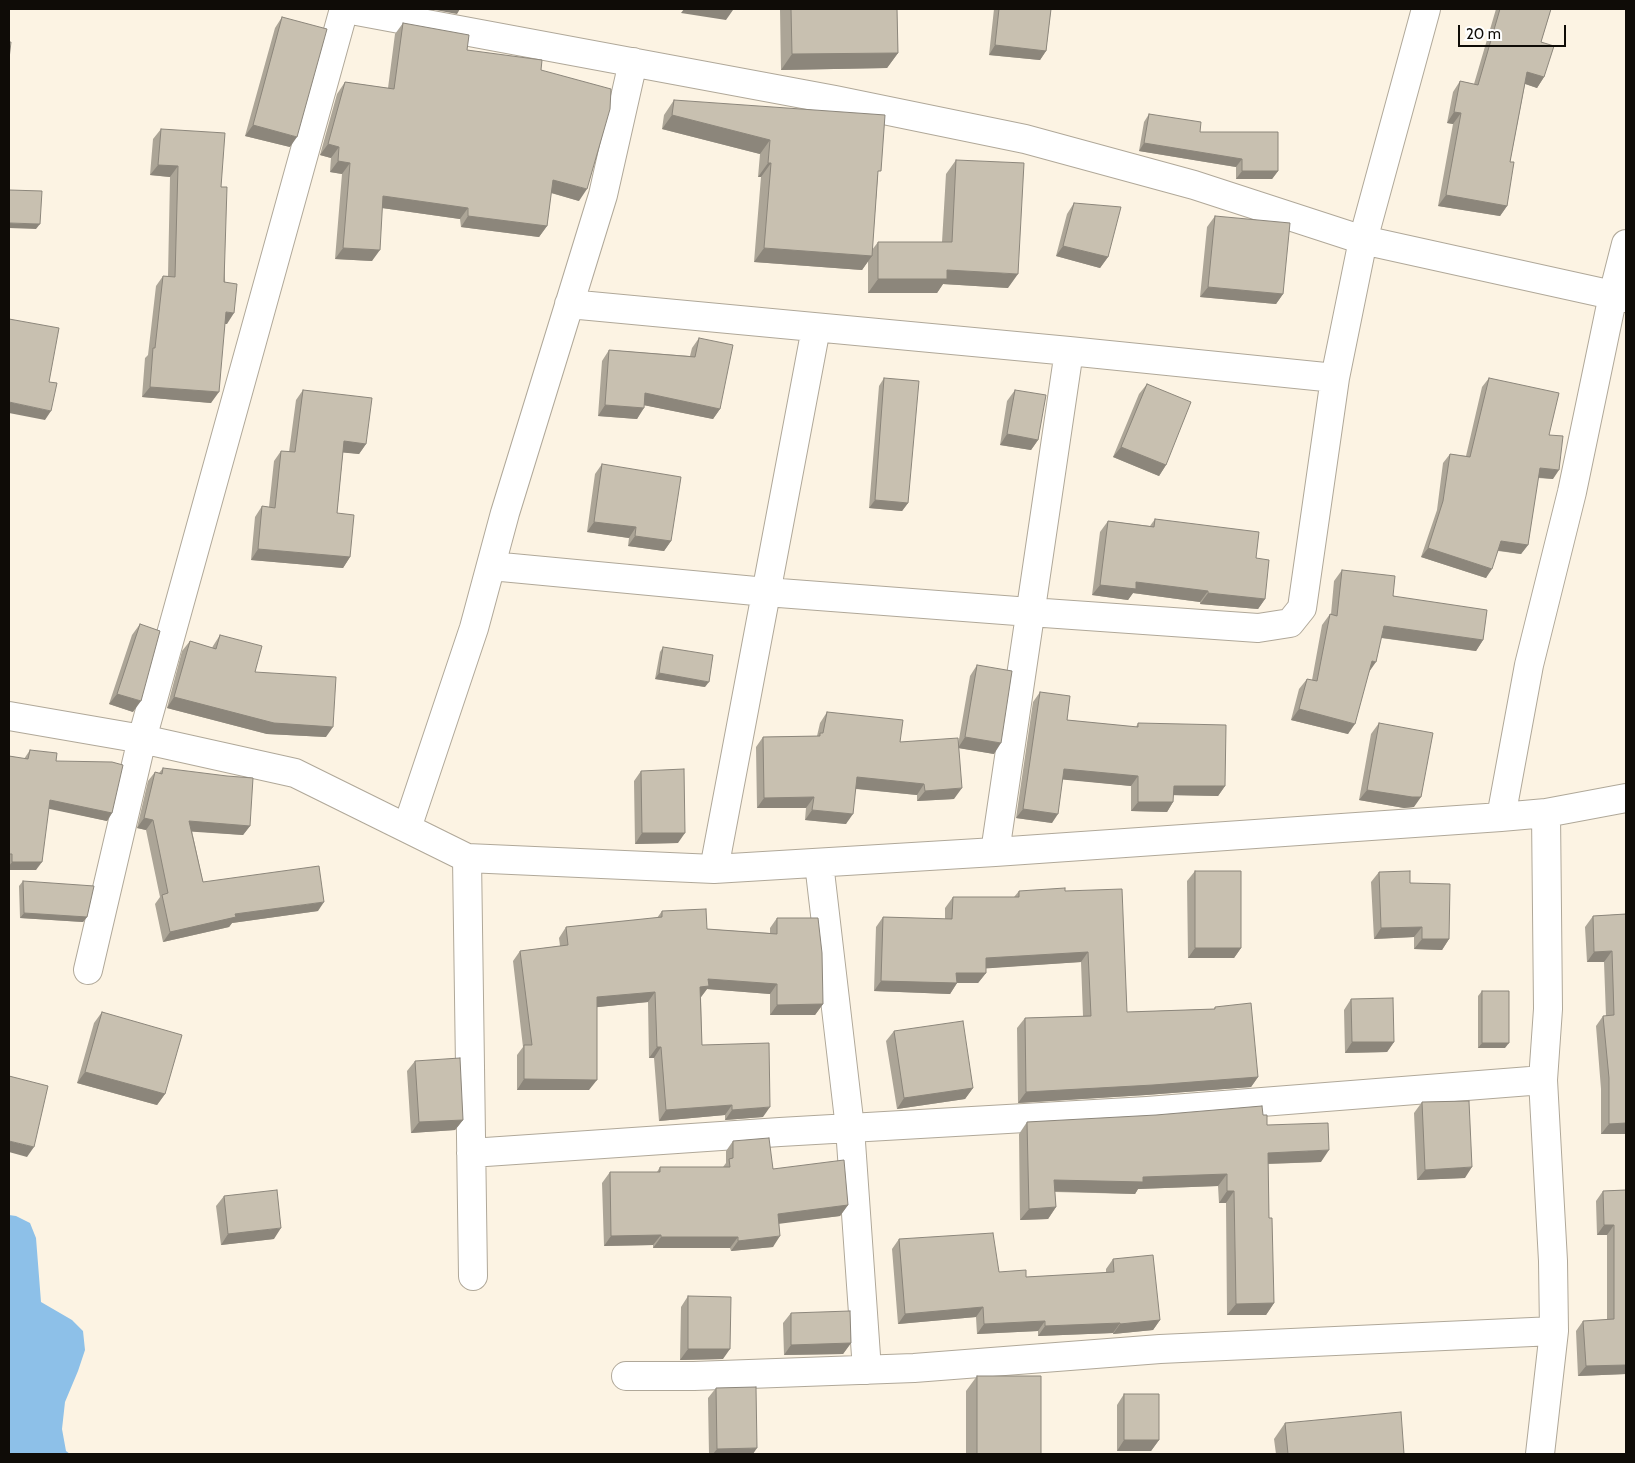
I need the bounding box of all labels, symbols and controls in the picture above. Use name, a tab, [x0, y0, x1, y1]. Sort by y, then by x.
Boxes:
scale bar	[1460, 15, 1568, 47]
text: 20 m	[1466, 25, 1501, 43]

